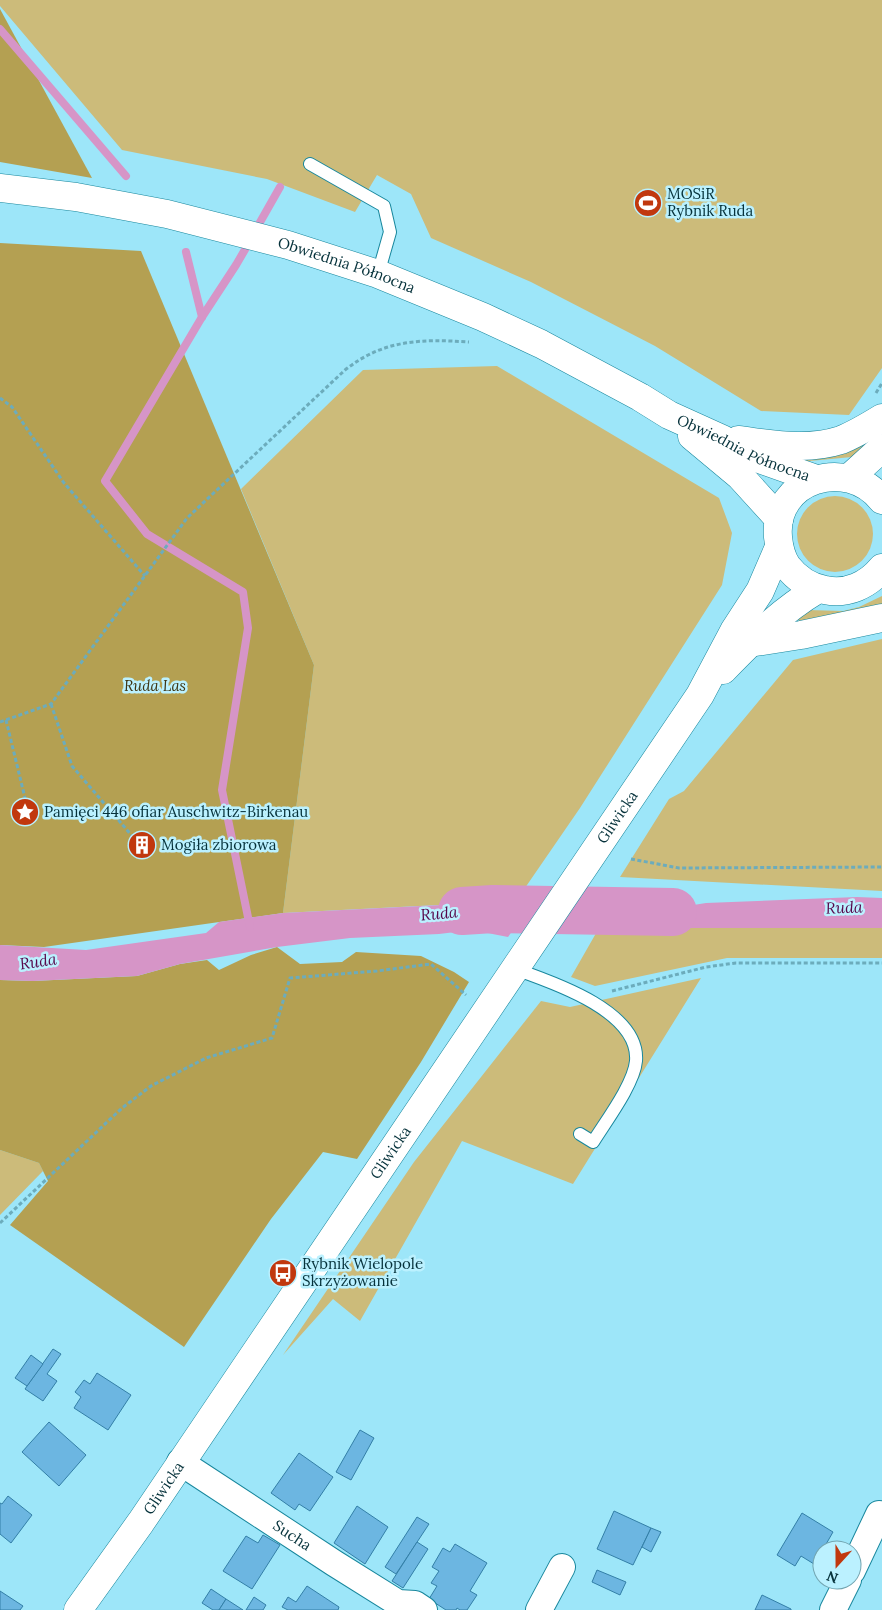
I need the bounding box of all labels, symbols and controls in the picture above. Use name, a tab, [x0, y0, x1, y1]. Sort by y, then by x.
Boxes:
place label: MOSiR Rybnik Ruda	[667, 184, 754, 220]
sports icon: MOSiR Rybnik Ruda	[633, 188, 663, 218]
street label: Obwiednia Północna	[276, 233, 418, 297]
street label: Obwiednia Północna	[674, 410, 813, 485]
park label: Ruda Las	[124, 676, 186, 695]
street label: Gliwicka	[592, 787, 642, 847]
place icon: Pamięci 446 ofiar Auschwitz-Birkenau	[10, 797, 40, 827]
place label: Pamięci 446 ofiar Auschwitz-Birkenau	[44, 802, 308, 821]
building icon: Mogiła zbiorowa	[127, 830, 157, 860]
place label: Mogiła zbiorowa	[161, 835, 277, 854]
water label: Ruda	[825, 896, 863, 918]
water label: Ruda	[420, 901, 459, 925]
water label: Ruda	[18, 948, 58, 973]
street label: Gliwicka	[366, 1122, 415, 1182]
place label: Rybnik Wielopole Skrzyżowanie	[302, 1254, 423, 1290]
bus stop icon: Rybnik Wielopole Skrzyżowanie	[268, 1258, 298, 1288]
street label: Gliwicka	[139, 1458, 188, 1518]
street label: Sucha	[270, 1516, 315, 1555]
north arrow	[812, 1540, 862, 1590]
text: N	[824, 1567, 841, 1587]

